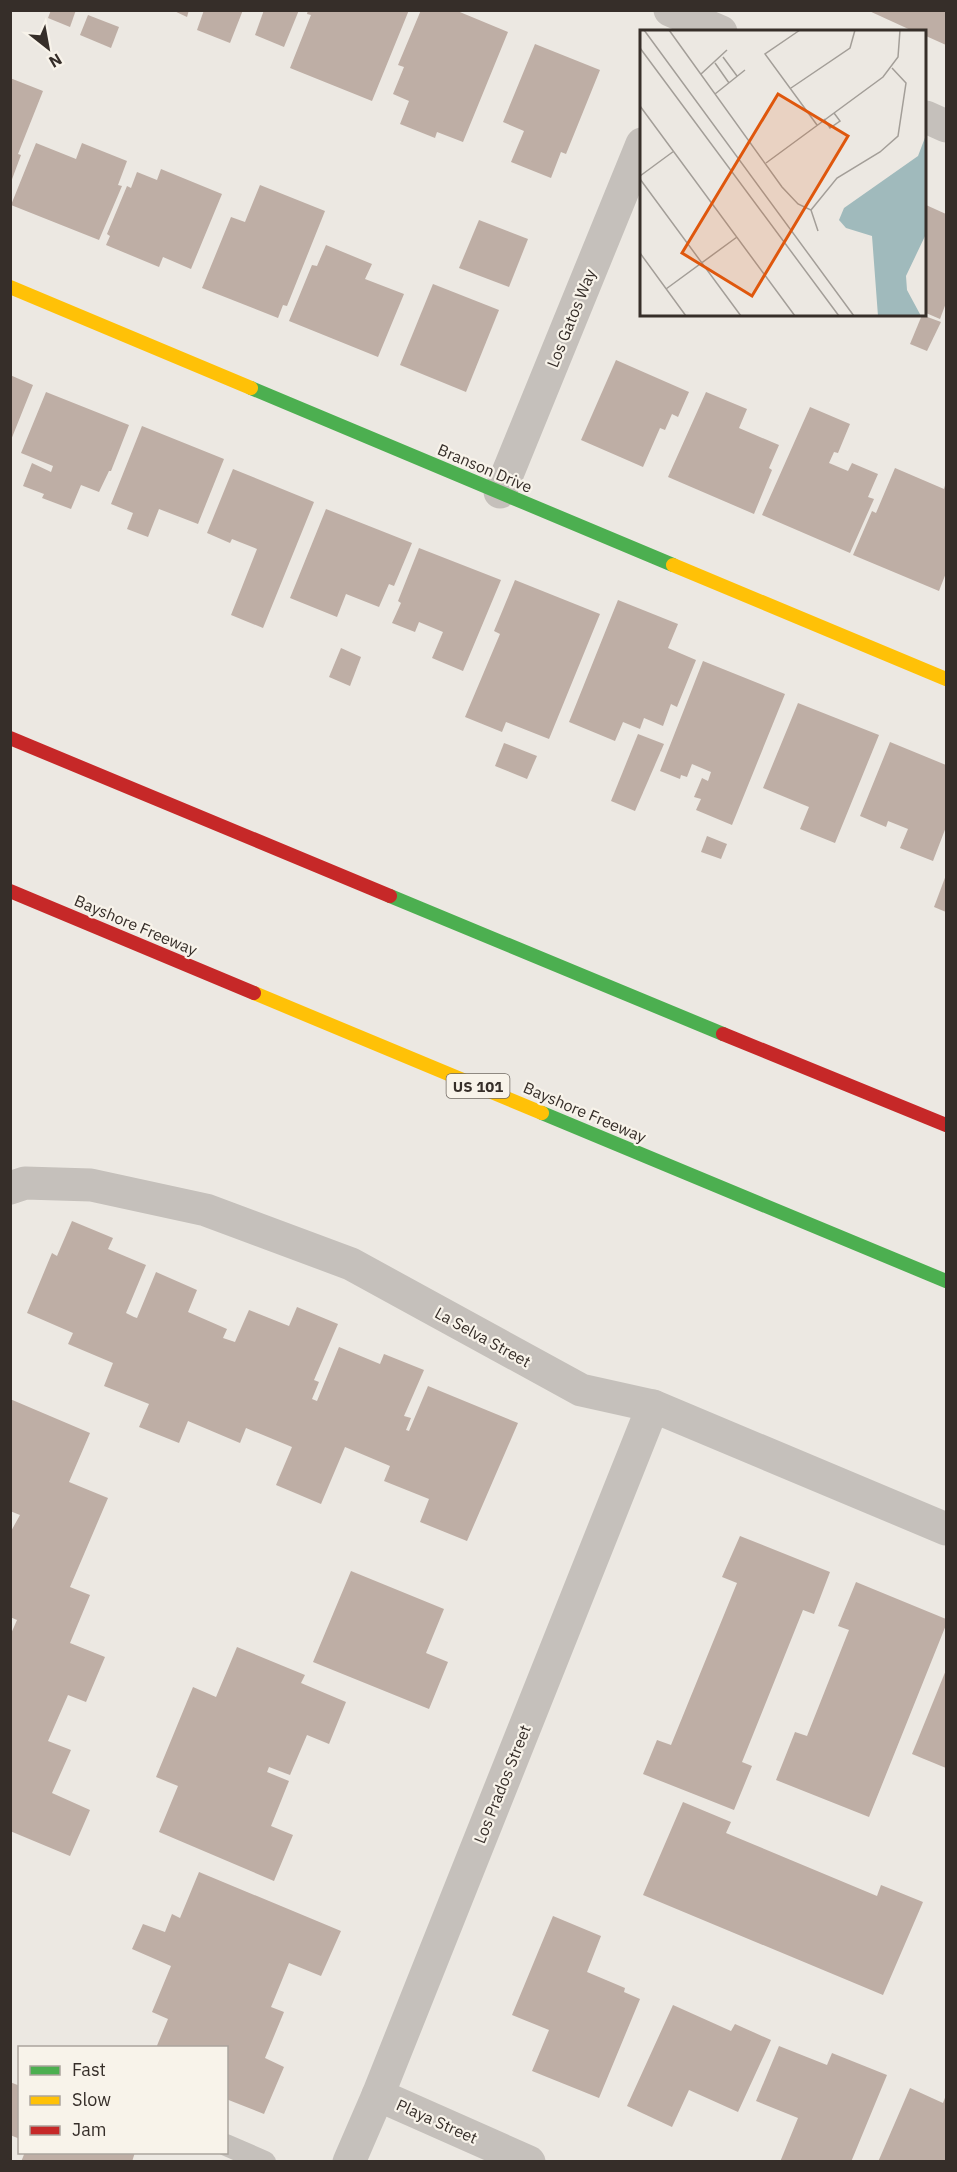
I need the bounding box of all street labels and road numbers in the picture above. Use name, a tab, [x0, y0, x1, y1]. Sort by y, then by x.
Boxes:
street label: Los Gatos Way	[542, 266, 600, 370]
street label: Branson Drive	[435, 439, 535, 497]
street label: Bayshore Freeway	[72, 890, 200, 960]
road number: US 101	[446, 1074, 510, 1098]
street label: Bayshore Freeway	[521, 1077, 649, 1147]
street label: La Selva Street	[432, 1302, 534, 1372]
street label: Los Prados Street	[469, 1722, 535, 1846]
street label: Playa Street	[393, 2094, 481, 2148]

